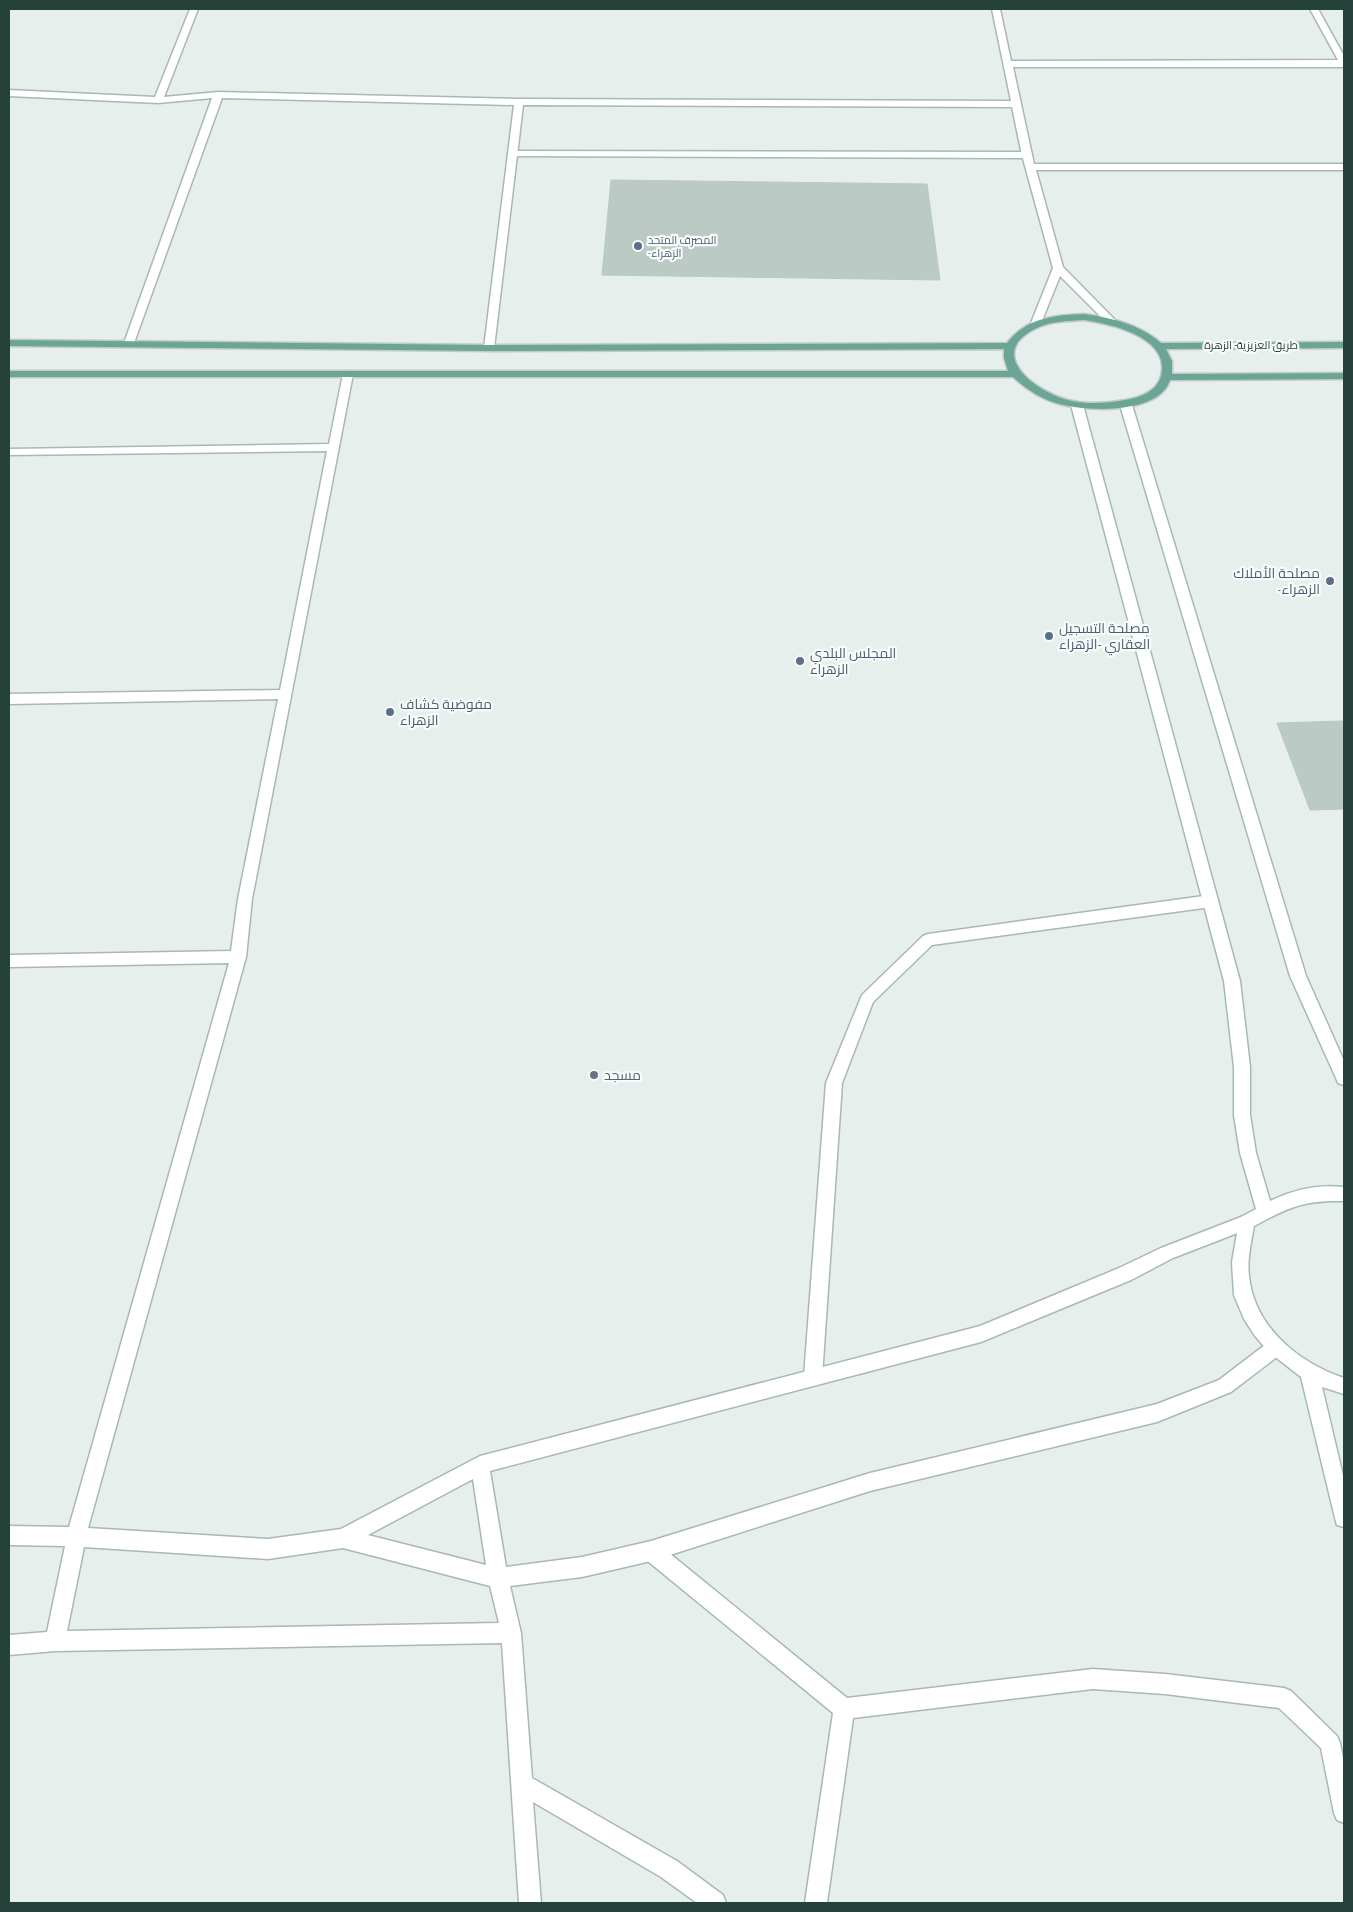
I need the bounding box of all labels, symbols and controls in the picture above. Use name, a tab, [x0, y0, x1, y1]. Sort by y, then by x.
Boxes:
place label: المصرف المتحد -الزهراء	[648, 233, 717, 260]
marker: المصرف المتحد -الزهراء	[632, 240, 644, 252]
street label: طريق العزيزية- الزهرة	[1204, 338, 1298, 352]
place label: مصلحة الأملاك -الزهراء	[1233, 564, 1320, 598]
marker: مصلحة الأملاك -الزهراء	[1324, 575, 1336, 587]
place label: مصلحة التسجيل العقاري -الزهراء	[1059, 619, 1150, 656]
marker: مصلحة التسجيل العقاري -الزهراء	[1043, 630, 1055, 642]
place label: المجلس البلدي الزهراء	[810, 644, 896, 678]
marker: المجلس البلدي الزهراء	[794, 655, 806, 667]
place label: مفوضية كشاف الزهراء	[400, 695, 492, 729]
marker: مفوضية كشاف الزهراء	[384, 706, 396, 718]
place label: مسجد	[604, 1066, 641, 1084]
marker: مسجد	[588, 1069, 600, 1081]

